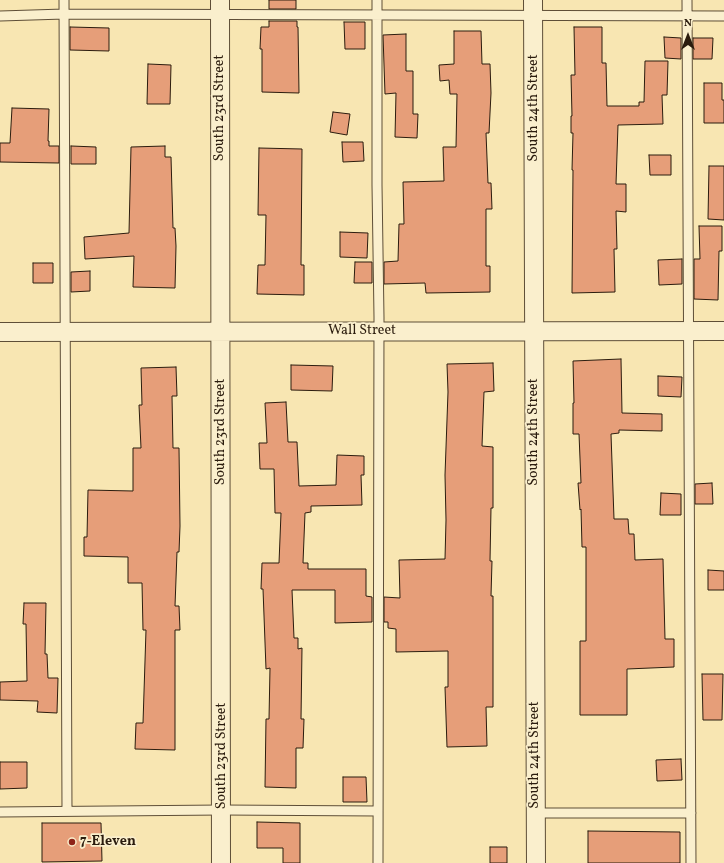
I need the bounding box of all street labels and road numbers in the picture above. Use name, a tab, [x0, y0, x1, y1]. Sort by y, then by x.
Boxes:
street label: South 24th Street	[526, 54, 542, 162]
street label: South 23rd Street	[212, 55, 228, 161]
street label: Wall Street	[328, 323, 396, 339]
street label: South 24th Street	[526, 378, 542, 486]
street label: South 23rd Street	[213, 379, 229, 485]
street label: South 24th Street	[527, 701, 543, 809]
street label: South 23rd Street	[214, 703, 230, 809]

